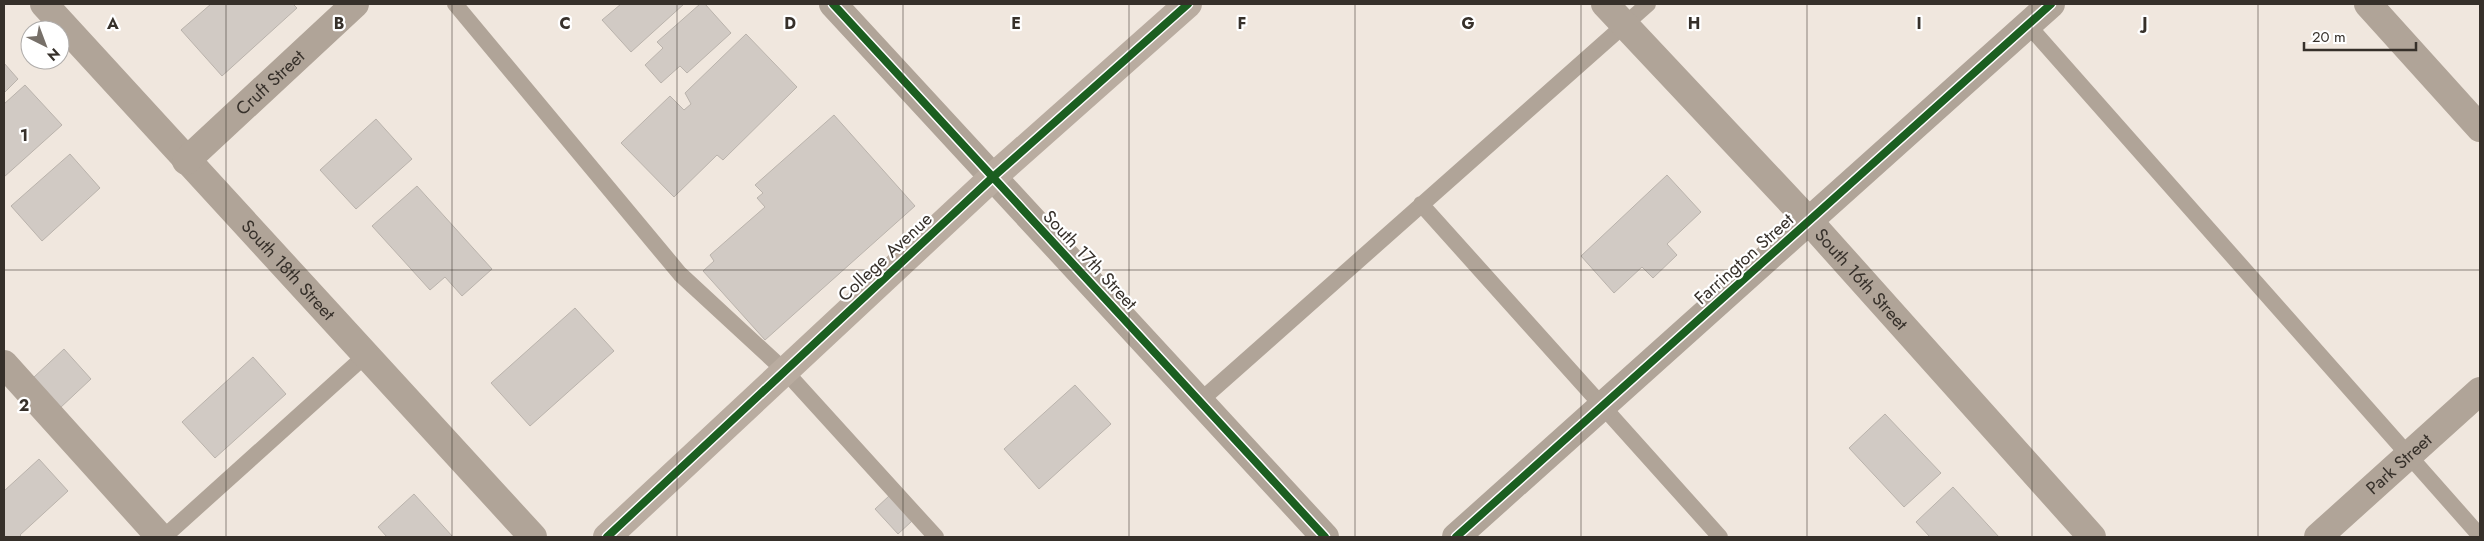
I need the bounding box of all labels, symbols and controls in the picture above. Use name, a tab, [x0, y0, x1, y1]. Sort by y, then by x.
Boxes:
text: A	[106, 12, 119, 35]
text: B	[334, 12, 344, 35]
text: C	[559, 12, 571, 35]
text: D	[784, 12, 796, 35]
text: E	[1011, 12, 1021, 35]
text: F	[1238, 12, 1246, 35]
text: G	[1461, 12, 1475, 35]
text: H	[1688, 12, 1700, 35]
text: I	[1916, 12, 1922, 35]
text: J	[2139, 12, 2148, 35]
north arrow	[20, 20, 70, 70]
scale bar	[2304, 20, 2416, 52]
text: 20 m	[2312, 26, 2346, 48]
text: N	[43, 44, 65, 66]
street label: Cruft Street	[230, 44, 311, 121]
text: 1	[20, 124, 28, 147]
street label: South 17th Street	[1037, 204, 1144, 316]
street label: College Avenue	[832, 206, 938, 308]
street label: Farrington Street	[1689, 207, 1800, 311]
street label: South 18th Street	[235, 214, 342, 327]
street label: South 16th Street	[1808, 223, 1914, 336]
text: 2	[19, 394, 29, 417]
street label: Park Street	[2360, 427, 2438, 501]

